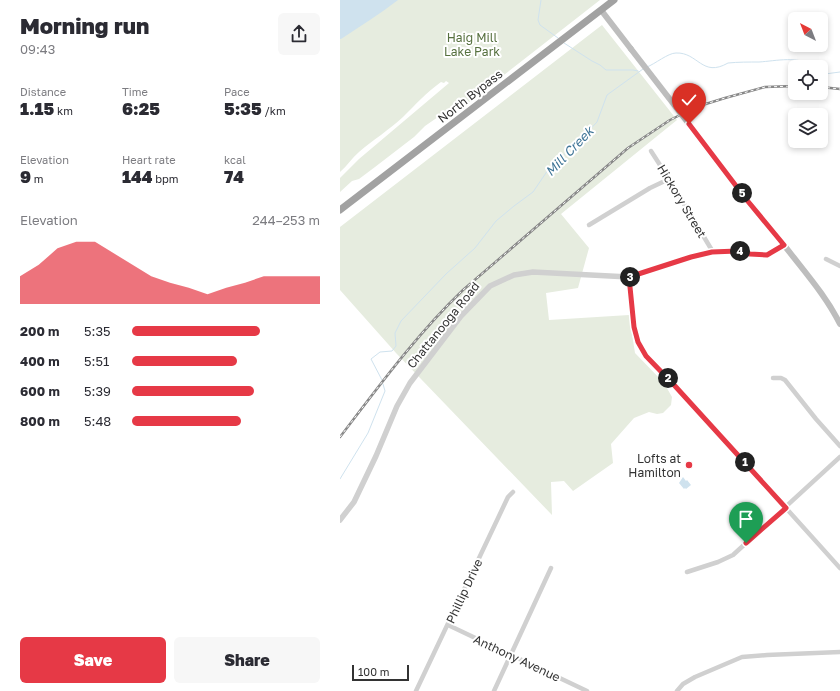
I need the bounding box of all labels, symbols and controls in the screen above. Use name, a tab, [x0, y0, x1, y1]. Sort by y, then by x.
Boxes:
text: Morning run	[20, 12, 149, 39]
north arrow	[788, 12, 828, 52]
map controls	[788, 12, 828, 148]
button: share	[278, 13, 320, 55]
park label: Haig Mill Lake Park	[444, 30, 500, 59]
text: 09:43	[20, 41, 55, 57]
button: locate	[788, 60, 828, 100]
street label: North Bypass	[435, 66, 505, 126]
pin	[672, 83, 706, 124]
text: Distance	[20, 85, 66, 98]
text: Time	[122, 85, 148, 98]
text: Pace	[224, 85, 250, 98]
icon: check	[678, 89, 700, 111]
text: 1.15	[20, 98, 54, 119]
text: 6:25	[122, 98, 160, 119]
text: 5:35	[224, 98, 262, 119]
text: km	[54, 104, 73, 117]
text: /km	[262, 104, 286, 117]
button: layers	[788, 108, 828, 148]
water label: Mill Creek	[542, 122, 598, 179]
text: Elevation	[20, 153, 69, 166]
text: Heart rate	[122, 153, 176, 166]
text: kcal	[224, 153, 246, 166]
street label: Hickory Street	[654, 162, 710, 241]
text: 9	[20, 166, 31, 187]
text: 144	[122, 166, 153, 187]
text: 74	[224, 166, 244, 187]
text: m	[31, 172, 44, 185]
text: bpm	[153, 172, 179, 185]
pin: 5	[732, 183, 752, 203]
text: 5	[739, 186, 745, 199]
text: Elevation	[20, 212, 78, 228]
text: 244–253 m	[252, 212, 320, 228]
pin: 4	[730, 241, 750, 261]
text: 4	[737, 244, 743, 257]
pin: 3	[620, 267, 640, 287]
text: 3	[627, 270, 633, 283]
street label: Chattanooga Road	[404, 279, 482, 371]
text: 200 m	[20, 323, 59, 339]
text: 5:35	[84, 323, 111, 339]
text: 400 m	[20, 353, 60, 369]
text: 5:51	[84, 353, 109, 369]
pin: 2	[658, 368, 678, 388]
text: 2	[665, 371, 671, 384]
text: 600 m	[20, 383, 60, 399]
text: 5:39	[84, 383, 111, 399]
text: 800 m	[20, 413, 60, 429]
text: 5:48	[84, 413, 111, 429]
place label: Lofts at Hamilton	[628, 451, 681, 480]
pin: 1	[735, 452, 755, 472]
text: 1	[742, 455, 748, 468]
marker: Lofts at Hamilton	[684, 460, 694, 470]
pin	[729, 502, 763, 543]
icon: arrive	[735, 508, 757, 530]
street label: Phillip Drive	[443, 556, 485, 626]
street label: Anthony Avenue	[471, 631, 563, 685]
button: Save	[20, 637, 166, 683]
button: Share	[174, 637, 320, 683]
scale bar	[352, 663, 409, 682]
text: 100 m	[358, 665, 389, 678]

